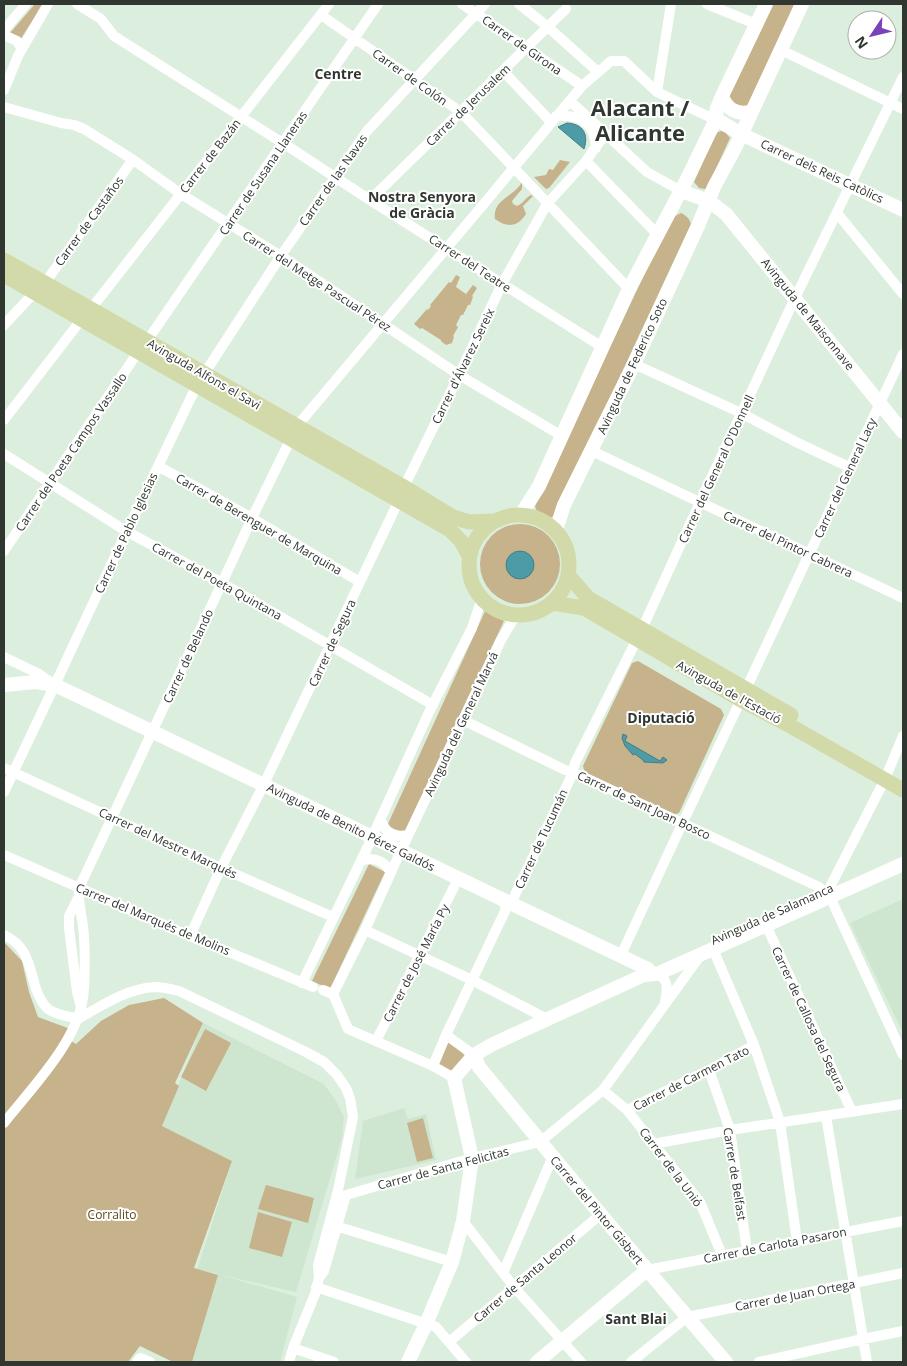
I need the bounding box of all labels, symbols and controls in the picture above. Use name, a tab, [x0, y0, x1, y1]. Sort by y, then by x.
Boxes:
north arrow	[847, 10, 897, 60]
street label: Carrer de Girona	[479, 11, 565, 79]
text: N	[850, 33, 872, 53]
street label: Carrer de Colón	[369, 45, 451, 109]
street label: Carrer de Jerusalem	[422, 60, 514, 150]
district label: Centre	[314, 64, 362, 83]
district label: Alacant / Alicante	[591, 92, 689, 147]
street label: Carrer de Susana Llaneras	[215, 107, 311, 239]
street label: Carrer de Bazán	[176, 115, 244, 197]
street label: Carrer de las Navas	[295, 130, 371, 229]
street label: Carrer dels Reis Catòlics	[758, 135, 887, 207]
street label: Carrer de Castaños	[51, 172, 128, 269]
district label: Nostra Senyora de Gràcia	[368, 187, 476, 222]
street label: Carrer del Metge Pascual Pérez	[239, 227, 395, 336]
street label: Carrer del Teatre	[426, 230, 515, 296]
street label: Avinguda de Maisonnave	[757, 254, 859, 374]
street label: Avinguda de Federico Soto	[593, 295, 671, 437]
street label: Carrer d'Álvarez Sereix	[428, 305, 499, 427]
street label: Avinguda Alfons el Savi	[144, 335, 264, 413]
street label: Carrer del Poeta Campos Vassallo	[11, 369, 131, 535]
street label: Carrer del General O'Donnell	[674, 392, 758, 546]
street label: Carrer del General Lacy	[810, 414, 881, 541]
street label: Carrer de Berenguer de Marquina	[173, 469, 345, 579]
street label: Carrer de Pablo Iglesias	[91, 470, 162, 596]
street label: Carrer del Pintor Cabrera	[721, 507, 855, 581]
street label: Carrer del Poeta Quintana	[149, 538, 285, 624]
street label: Carrer de Segura	[304, 596, 360, 690]
street label: Carrer de Belando	[159, 606, 217, 706]
street label: Avinguda del General Marvá	[420, 649, 502, 799]
street label: Avinguda de l'Estació	[674, 656, 784, 728]
district label: Diputació	[627, 708, 695, 727]
street label: Carrer de Sant Joan Bosco	[575, 767, 713, 843]
street label: Avinguda de Benito Pérez Galdós	[264, 779, 438, 875]
street label: Carrer de Tucumán	[510, 786, 572, 892]
street label: Carrer del Mestre Marqués	[96, 803, 240, 883]
street label: Carrer del Marqués de Molins	[73, 879, 233, 959]
street label: Avinguda de Salamanca	[708, 879, 836, 949]
street label: Carrer de José María Py	[379, 900, 454, 1025]
street label: Carrer de Callosa del Segura	[768, 944, 850, 1094]
street label: Carrer de Carmen Tato	[630, 1041, 752, 1115]
street label: Carrer de la Unió	[636, 1124, 706, 1210]
street label: Carrer de Belfast	[719, 1126, 751, 1222]
street label: Carrer de Santa Felicitas	[376, 1142, 511, 1194]
street label: Carrer del Pintor Gisbert	[546, 1152, 648, 1268]
park label: Corralito	[88, 1206, 136, 1223]
street label: Carrer de Carlota Pasaron	[702, 1223, 848, 1267]
street label: Carrer de Santa Leonor	[470, 1230, 580, 1326]
street label: Carrer de Juan Ortega	[733, 1275, 857, 1315]
district label: Sant Blai	[605, 1309, 667, 1328]

